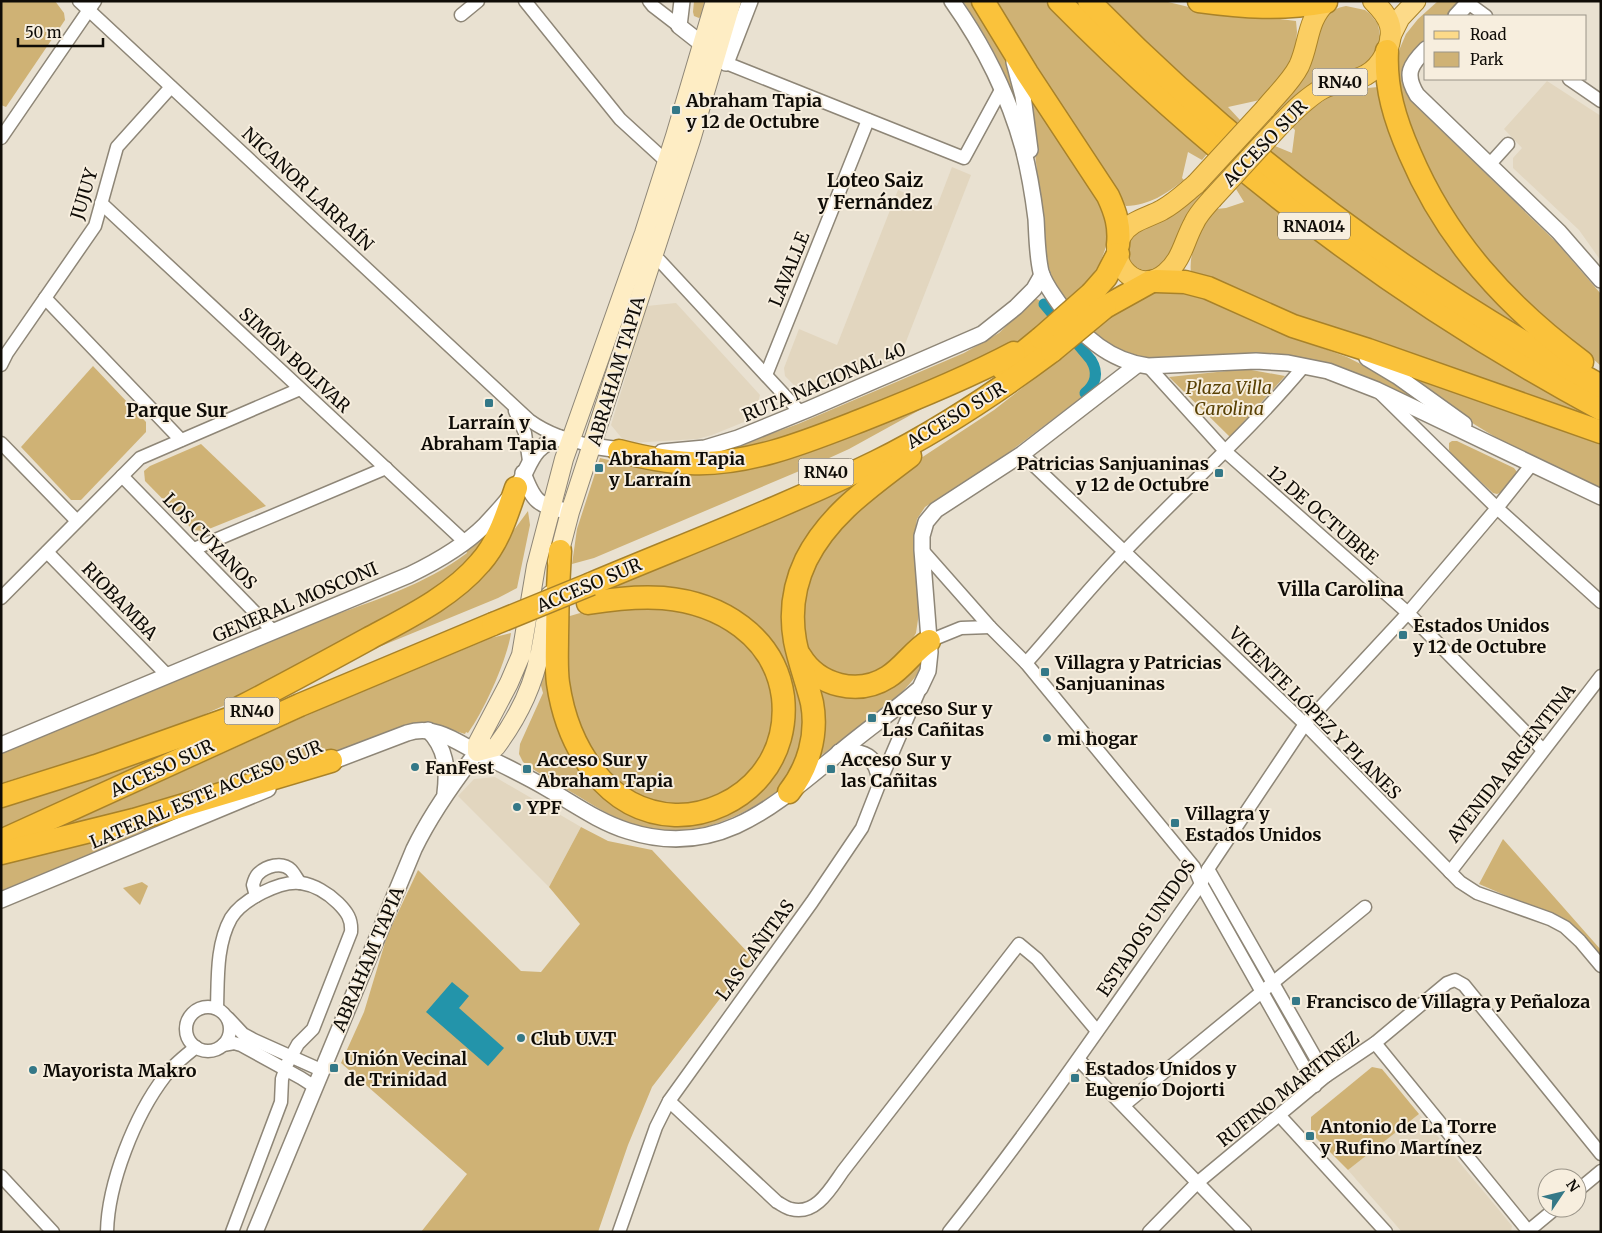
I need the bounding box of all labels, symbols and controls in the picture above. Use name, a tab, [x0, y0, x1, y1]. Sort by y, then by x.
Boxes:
scale bar	[18, 15, 102, 47]
legend	[1424, 15, 1587, 80]
text: 50 m	[25, 23, 62, 42]
text: Road	[1470, 25, 1506, 44]
text: Park	[1470, 50, 1504, 69]
road number: RN40	[1312, 68, 1368, 95]
place label: Abraham Tapia y 12 de Octubre	[685, 89, 822, 133]
street label: ACCESO SUR	[1217, 95, 1312, 192]
marker: Abraham Tapia y 12 de Octubre	[670, 104, 682, 116]
street label: NICANOR LARRAÍN	[237, 122, 379, 256]
street label: JUJUY	[65, 165, 103, 223]
district label: Loteo Saiz y Fernández	[818, 168, 933, 214]
road number: RNA014	[1278, 212, 1350, 240]
street label: LAVALLE	[764, 228, 815, 310]
street label: ABRAHAM TAPIA	[582, 293, 650, 450]
street label: SIMÓN BOLIVAR	[234, 302, 356, 418]
street label: RUTA NACIONAL 40	[739, 337, 909, 427]
street label: ACCESO SUR	[901, 376, 1010, 454]
park label: Plaza Villa Carolina	[1186, 376, 1272, 420]
marker: Larraín y Abraham Tapia	[483, 397, 495, 409]
district label: Parque Sur	[126, 398, 228, 422]
place label: Larraín y Abraham Tapia	[420, 411, 557, 455]
place label: Abraham Tapia y Larraín	[608, 447, 745, 491]
place label: Patricias Sanjuaninas y 12 de Octubre	[1017, 452, 1209, 496]
road number: RN40	[798, 458, 854, 486]
street label: 12 DE OCTUBRE	[1263, 461, 1384, 570]
marker: Abraham Tapia y Larraín	[593, 462, 605, 474]
marker: Patricias Sanjuaninas y 12 de Octubre	[1213, 467, 1225, 479]
street label: LOS CUYANOS	[158, 488, 262, 594]
street label: ACCESO SUR	[532, 552, 645, 618]
street label: RIOBAMBA	[77, 557, 163, 645]
street label: GENERAL MOSCONI	[209, 557, 381, 647]
district label: Villa Carolina	[1277, 577, 1404, 601]
place label: Estados Unidos y 12 de Octubre	[1413, 614, 1549, 658]
street label: VICENTE LÓPEZ Y PLANES	[1223, 621, 1406, 804]
marker: Estados Unidos y 12 de Octubre	[1397, 629, 1409, 641]
place label: Villagra y Patricias Sanjuaninas	[1054, 651, 1222, 695]
marker: Villagra y Patricias Sanjuaninas	[1039, 666, 1051, 678]
street label: AVENIDA ARGENTINA	[1441, 679, 1580, 848]
place label: Acceso Sur y Las Cañitas	[881, 697, 993, 741]
road number: RN40	[224, 698, 280, 724]
marker: Acceso Sur y Las Cañitas	[866, 712, 878, 724]
place label: mi hogar	[1057, 727, 1138, 750]
marker: mi hogar	[1041, 732, 1053, 744]
street label: LATERAL ESTE ACCESO SUR	[86, 734, 326, 854]
street label: ACCESO SUR	[106, 734, 218, 802]
place label: Acceso Sur y Abraham Tapia	[536, 748, 673, 792]
place label: Acceso Sur y las Cañitas	[840, 748, 952, 792]
place label: FanFest	[425, 756, 495, 779]
marker: FanFest	[409, 761, 421, 773]
marker: Acceso Sur y Abraham Tapia	[521, 763, 533, 775]
marker: Acceso Sur y las Cañitas	[825, 763, 837, 775]
place label: YPF	[526, 796, 562, 819]
marker: YPF	[511, 801, 523, 813]
place label: Villagra y Estados Unidos	[1184, 802, 1321, 846]
marker: Villagra y Estados Unidos	[1169, 817, 1181, 829]
street label: ESTADOS UNIDOS	[1092, 855, 1200, 1001]
street label: ABRAHAM TAPIA	[327, 883, 409, 1036]
street label: LAS CAÑITAS	[711, 895, 800, 1005]
place label: Francisco de Villagra y Peñaloza	[1306, 990, 1590, 1013]
marker: Francisco de Villagra y Peñaloza	[1290, 995, 1302, 1007]
street label: RUFINO MARTINEZ	[1212, 1026, 1364, 1152]
place label: Club U.V.T	[531, 1027, 616, 1050]
marker: Club U.V.T	[515, 1032, 527, 1044]
place label: Unión Vecinal de Trinidad	[344, 1047, 467, 1091]
place label: Estados Unidos y Eugenio Dojorti	[1085, 1057, 1237, 1101]
place label: Mayorista Makro	[43, 1059, 197, 1082]
marker: Unión Vecinal de Trinidad	[328, 1062, 340, 1074]
marker: Mayorista Makro	[27, 1064, 39, 1076]
marker: Estados Unidos y Eugenio Dojorti	[1069, 1072, 1081, 1084]
place label: Antonio de La Torre y Rufino Martínez	[1319, 1115, 1497, 1159]
marker: Antonio de La Torre y Rufino Martínez	[1304, 1130, 1316, 1142]
north arrow	[1537, 1168, 1587, 1218]
text: N	[1562, 1176, 1583, 1195]

